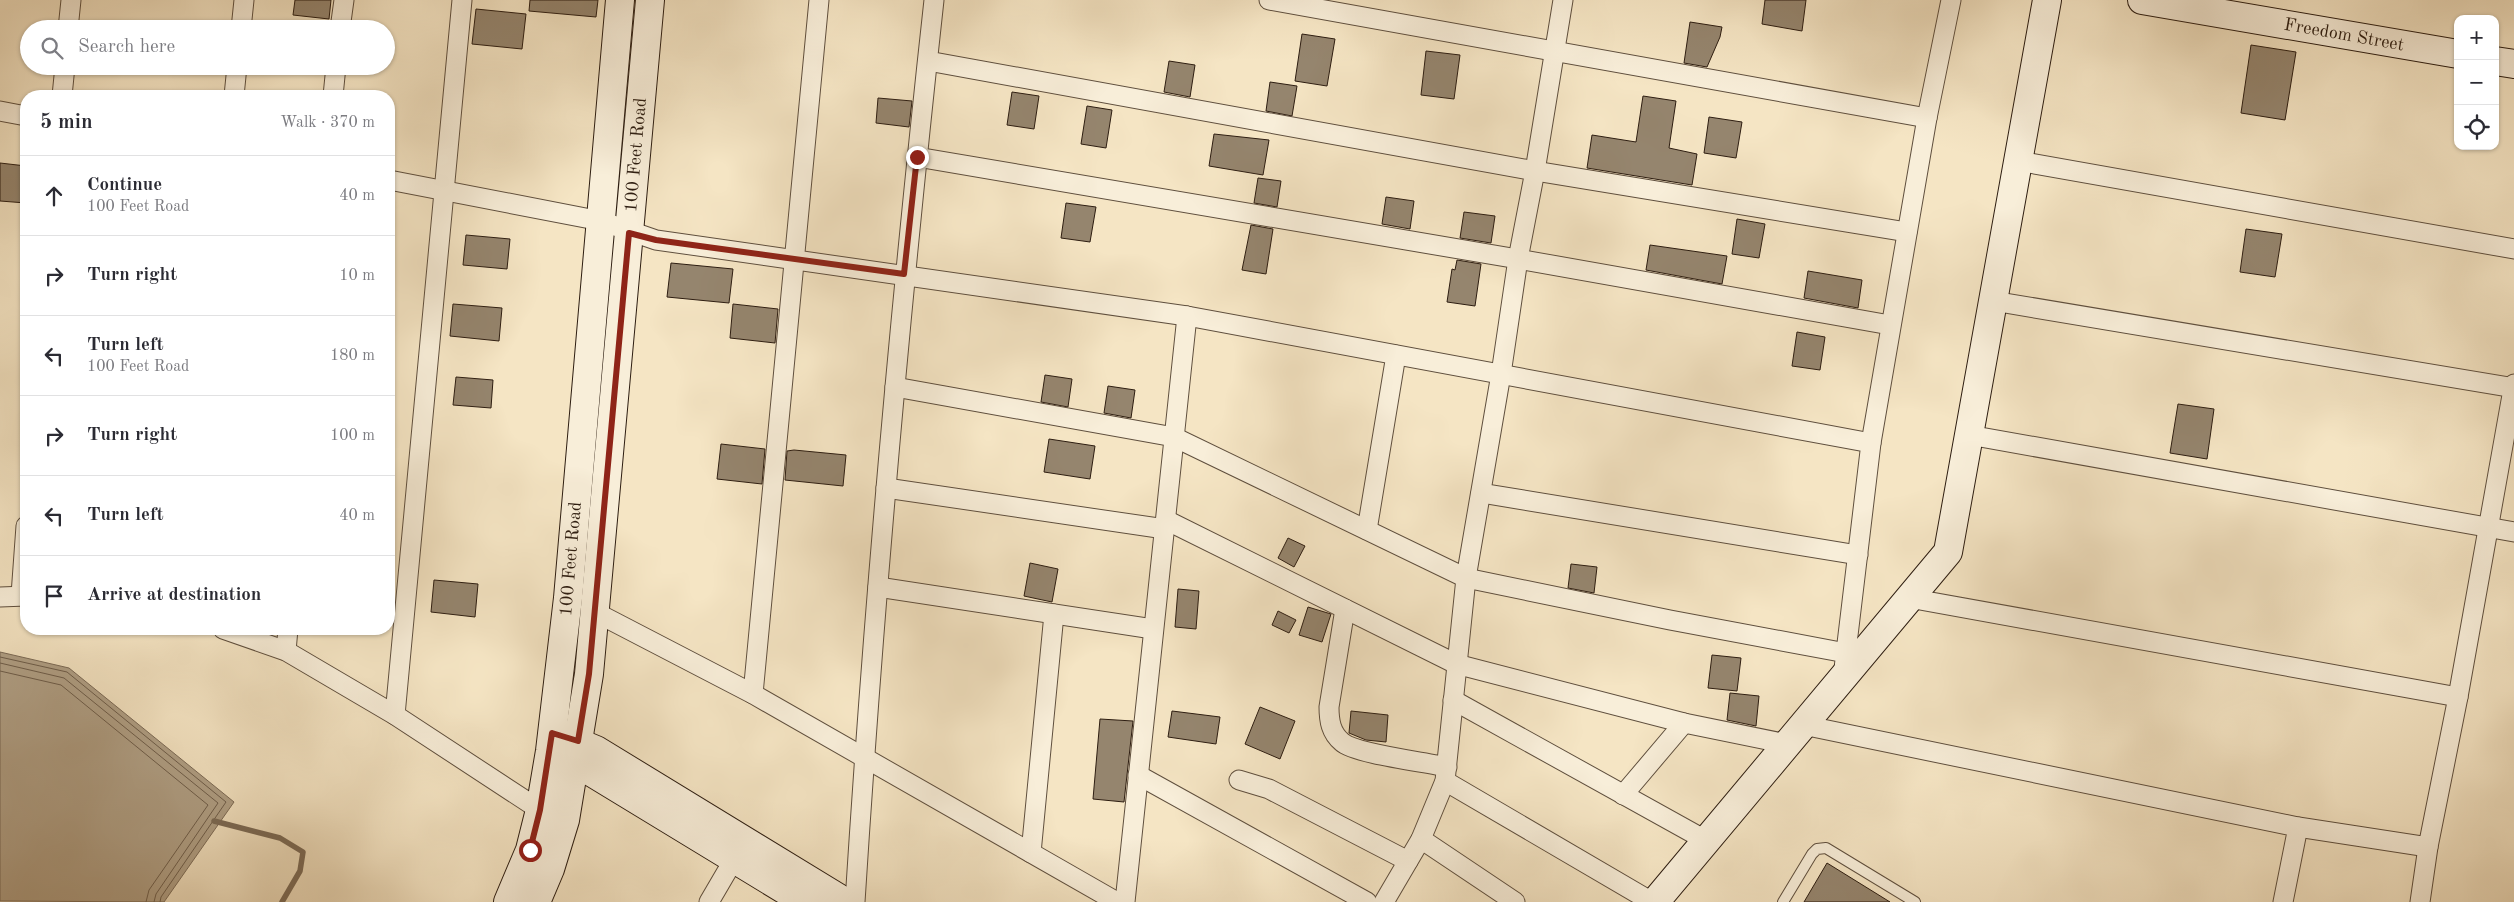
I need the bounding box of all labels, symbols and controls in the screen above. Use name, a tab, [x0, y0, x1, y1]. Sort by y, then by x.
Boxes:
map controls	[2454, 15, 2499, 150]
button: +	[2454, 15, 2499, 60]
street label: Freedom Street	[2283, 16, 2405, 54]
search box	[20, 20, 395, 75]
icon: search	[38, 34, 66, 62]
text: Search here	[78, 38, 175, 57]
button: −	[2454, 60, 2499, 105]
street label: 100 Feet Road	[622, 97, 650, 213]
button: locate	[2454, 105, 2499, 150]
text: 5 min	[40, 112, 93, 133]
text: Walk · 370 m	[280, 115, 375, 131]
route end	[906, 146, 929, 169]
text: Continue	[87, 176, 162, 195]
icon: ahead	[40, 182, 68, 210]
text: 40 m	[339, 188, 375, 204]
text: 100 Feet Road	[87, 199, 189, 215]
icon: right	[40, 262, 68, 290]
text: Turn right	[87, 266, 177, 285]
text: 10 m	[339, 268, 375, 284]
text: Turn left	[87, 336, 164, 355]
icon: left	[40, 342, 68, 370]
text: 180 m	[330, 348, 375, 364]
text: 100 Feet Road	[87, 359, 189, 375]
icon: right	[40, 422, 68, 450]
text: Turn right	[87, 426, 177, 445]
text: 100 m	[330, 428, 375, 444]
street label: 100 Feet Road	[557, 501, 585, 617]
icon: left	[40, 502, 68, 530]
text: Turn left	[87, 506, 164, 525]
text: 40 m	[339, 508, 375, 524]
icon: arrive	[40, 582, 68, 610]
text: Arrive at destination	[87, 586, 261, 605]
route start	[519, 839, 542, 862]

